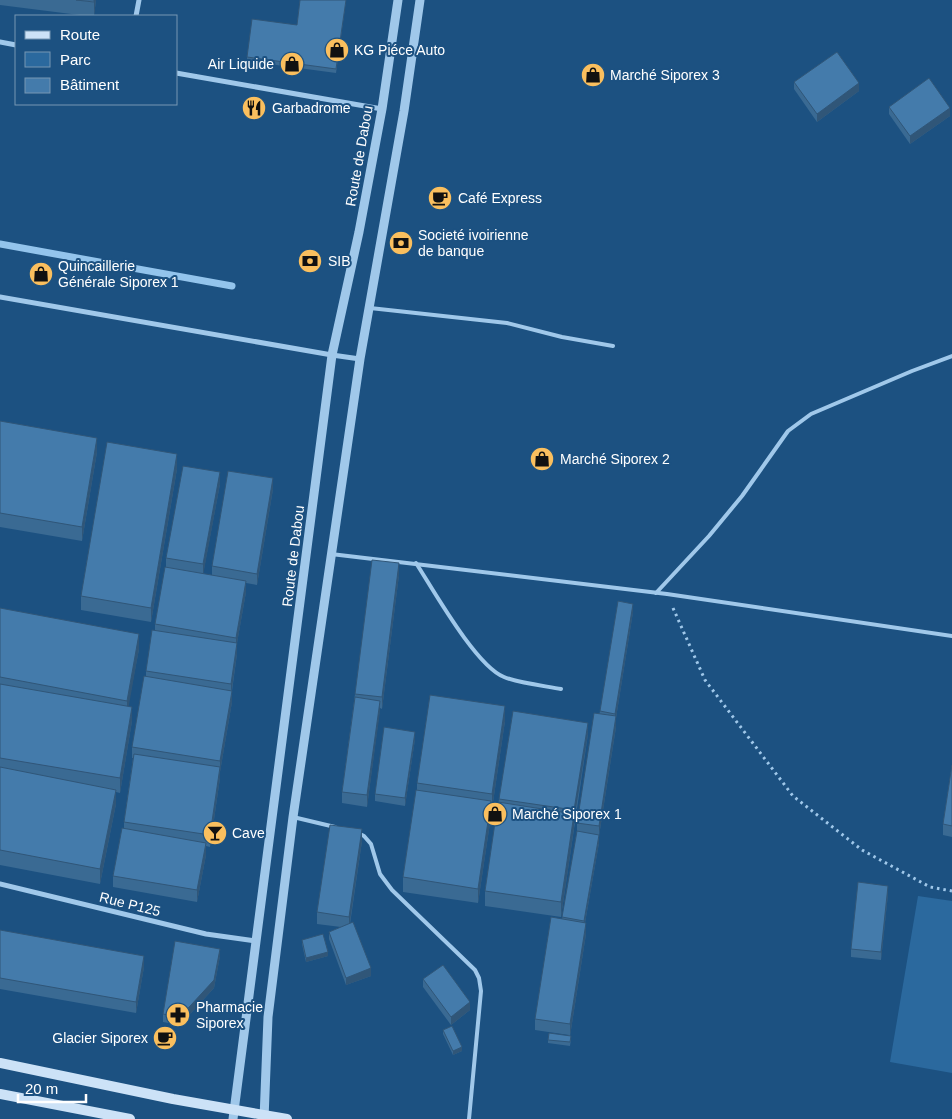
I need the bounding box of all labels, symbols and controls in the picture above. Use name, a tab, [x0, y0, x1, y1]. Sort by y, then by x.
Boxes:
legend	[15, 15, 178, 105]
text: Route	[60, 26, 100, 43]
shop icon: KG Piéce Auto	[324, 37, 350, 63]
place label: KG Piéce Auto	[354, 42, 445, 58]
text: Parc	[60, 51, 91, 68]
shop icon: Air Liquide	[279, 51, 305, 77]
place label: Air Liquide	[208, 56, 274, 72]
shop icon: Marché Siporex 3	[580, 62, 606, 88]
place label: Marché Siporex 3	[610, 67, 720, 83]
text: Bâtiment	[60, 76, 120, 93]
restaurant icon: Garbadrome	[241, 95, 267, 121]
place label: Garbadrome	[272, 100, 351, 116]
street label: Route de Dabou	[342, 104, 376, 208]
cafe icon: Café Express	[427, 185, 453, 211]
place label: Café Express	[458, 190, 542, 206]
place label: Societé ivoirienne de banque	[418, 227, 529, 259]
bank icon: Societé ivoirienne de banque	[388, 230, 414, 256]
bank icon: SIB	[297, 248, 323, 274]
place label: SIB	[328, 253, 351, 269]
place label: Quincaillerie Générale Siporex 1	[58, 258, 179, 290]
shop icon: Quincaillerie Générale Siporex 1	[28, 261, 54, 287]
shop icon: Marché Siporex 2	[529, 446, 555, 472]
place label: Marché Siporex 2	[560, 451, 670, 467]
street label: Route de Dabou	[279, 504, 307, 608]
shop icon: Marché Siporex 1	[482, 801, 508, 827]
place label: Marché Siporex 1	[512, 806, 622, 822]
bar icon: Cave	[202, 820, 228, 846]
place label: Cave	[232, 825, 265, 841]
street label: Rue P125	[98, 889, 162, 919]
place label: Pharmacie Siporex	[196, 999, 263, 1031]
pharmacy icon: Pharmacie Siporex	[165, 1002, 191, 1028]
cafe icon: Glacier Siporex	[152, 1025, 178, 1051]
place label: Glacier Siporex	[52, 1030, 148, 1046]
scale bar	[18, 1072, 85, 1104]
text: 20 m	[25, 1080, 58, 1097]

